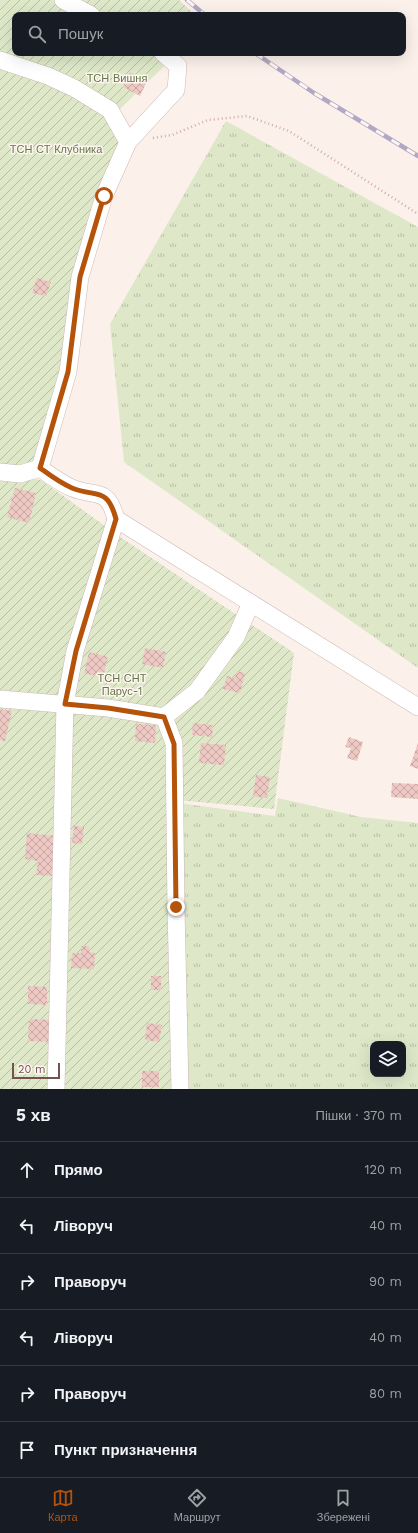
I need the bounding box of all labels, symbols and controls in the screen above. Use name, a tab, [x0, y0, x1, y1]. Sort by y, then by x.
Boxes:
search box	[12, 12, 406, 56]
icon: search	[26, 23, 48, 45]
text: Пошук	[58, 25, 103, 43]
park label: ТСН Вишня	[87, 72, 147, 85]
park label: ТСН СТ Клубника	[10, 143, 103, 156]
route start	[95, 187, 113, 205]
park label: ТСН СНТ Парус-1	[98, 672, 147, 698]
route end	[167, 898, 185, 916]
map controls	[370, 1041, 406, 1077]
button: layers	[370, 1041, 406, 1077]
scale bar	[12, 1061, 60, 1080]
text: 20 m	[18, 1063, 46, 1076]
text: 5 хв	[16, 1105, 51, 1125]
text: Пішки · 370 m	[316, 1108, 402, 1123]
icon: ahead	[16, 1159, 38, 1181]
text: Прямо	[54, 1161, 103, 1179]
text: 120 m	[364, 1162, 402, 1177]
icon: left	[16, 1215, 38, 1237]
text: Ліворуч	[54, 1217, 113, 1235]
text: 40 m	[369, 1218, 402, 1233]
icon: right	[16, 1271, 38, 1293]
text: Праворуч	[54, 1273, 127, 1291]
text: 90 m	[369, 1274, 402, 1289]
icon: left	[16, 1327, 38, 1349]
text: Ліворуч	[54, 1329, 113, 1347]
text: 40 m	[369, 1330, 402, 1345]
icon: right	[16, 1383, 38, 1405]
text: Праворуч	[54, 1385, 127, 1403]
text: 80 m	[369, 1386, 402, 1401]
icon: arrive	[16, 1439, 38, 1461]
text: Пункт призначення	[54, 1441, 197, 1459]
tab: Карта	[48, 1487, 78, 1524]
tab: Маршрут	[174, 1487, 221, 1524]
tab: Збережені	[317, 1487, 370, 1524]

